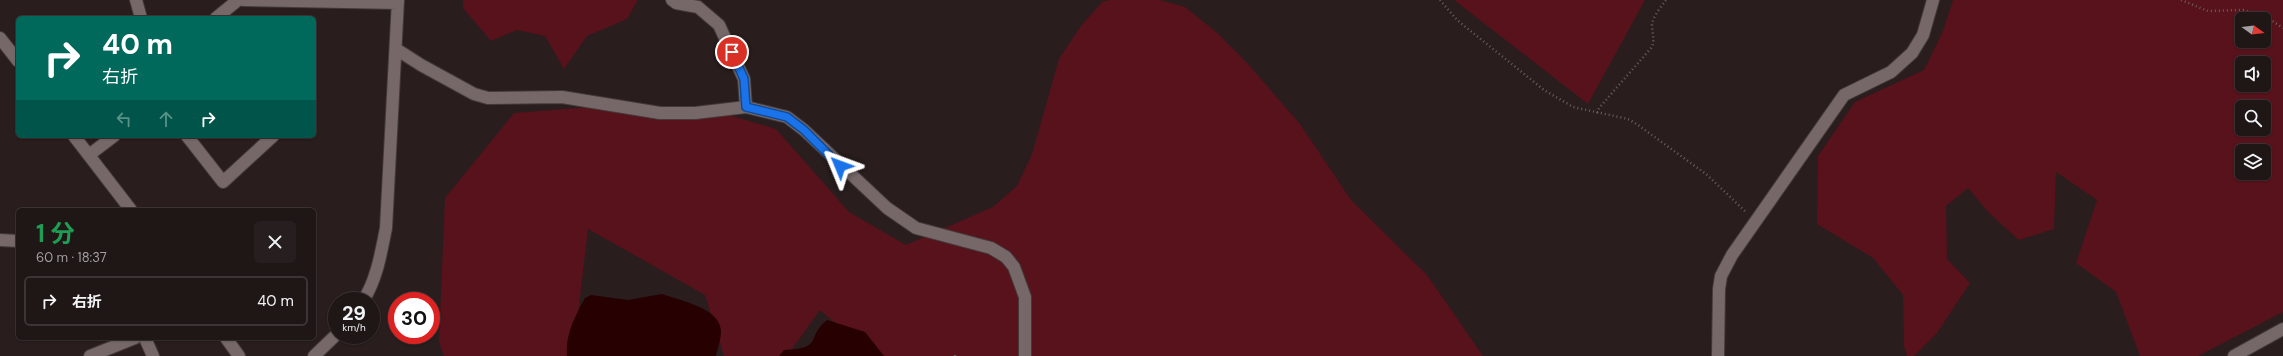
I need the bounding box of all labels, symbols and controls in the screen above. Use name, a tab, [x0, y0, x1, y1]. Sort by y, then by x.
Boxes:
north arrow	[2235, 12, 2271, 48]
map controls	[2235, 12, 2271, 180]
text: 40 m	[102, 26, 173, 63]
icon: right	[36, 32, 88, 84]
pin	[715, 35, 749, 69]
icon: arrive	[721, 41, 743, 63]
button: sound	[2235, 56, 2271, 92]
text: 右折	[102, 65, 138, 89]
button: search	[2235, 100, 2271, 136]
icon: left	[113, 108, 135, 130]
icon: ahead	[155, 108, 177, 130]
icon: right	[197, 108, 219, 130]
button: layers	[2235, 144, 2271, 180]
position arrow	[819, 145, 861, 187]
text: 1 分	[36, 218, 74, 249]
button: close	[254, 221, 296, 263]
text: 60 m · 18:37	[36, 249, 107, 266]
icon: right	[38, 290, 60, 312]
text: 40 m	[257, 291, 294, 311]
text: 右折	[72, 292, 102, 312]
speed limit sign: 30	[388, 292, 440, 344]
text: 29	[342, 300, 366, 326]
text: km/h	[342, 321, 366, 334]

